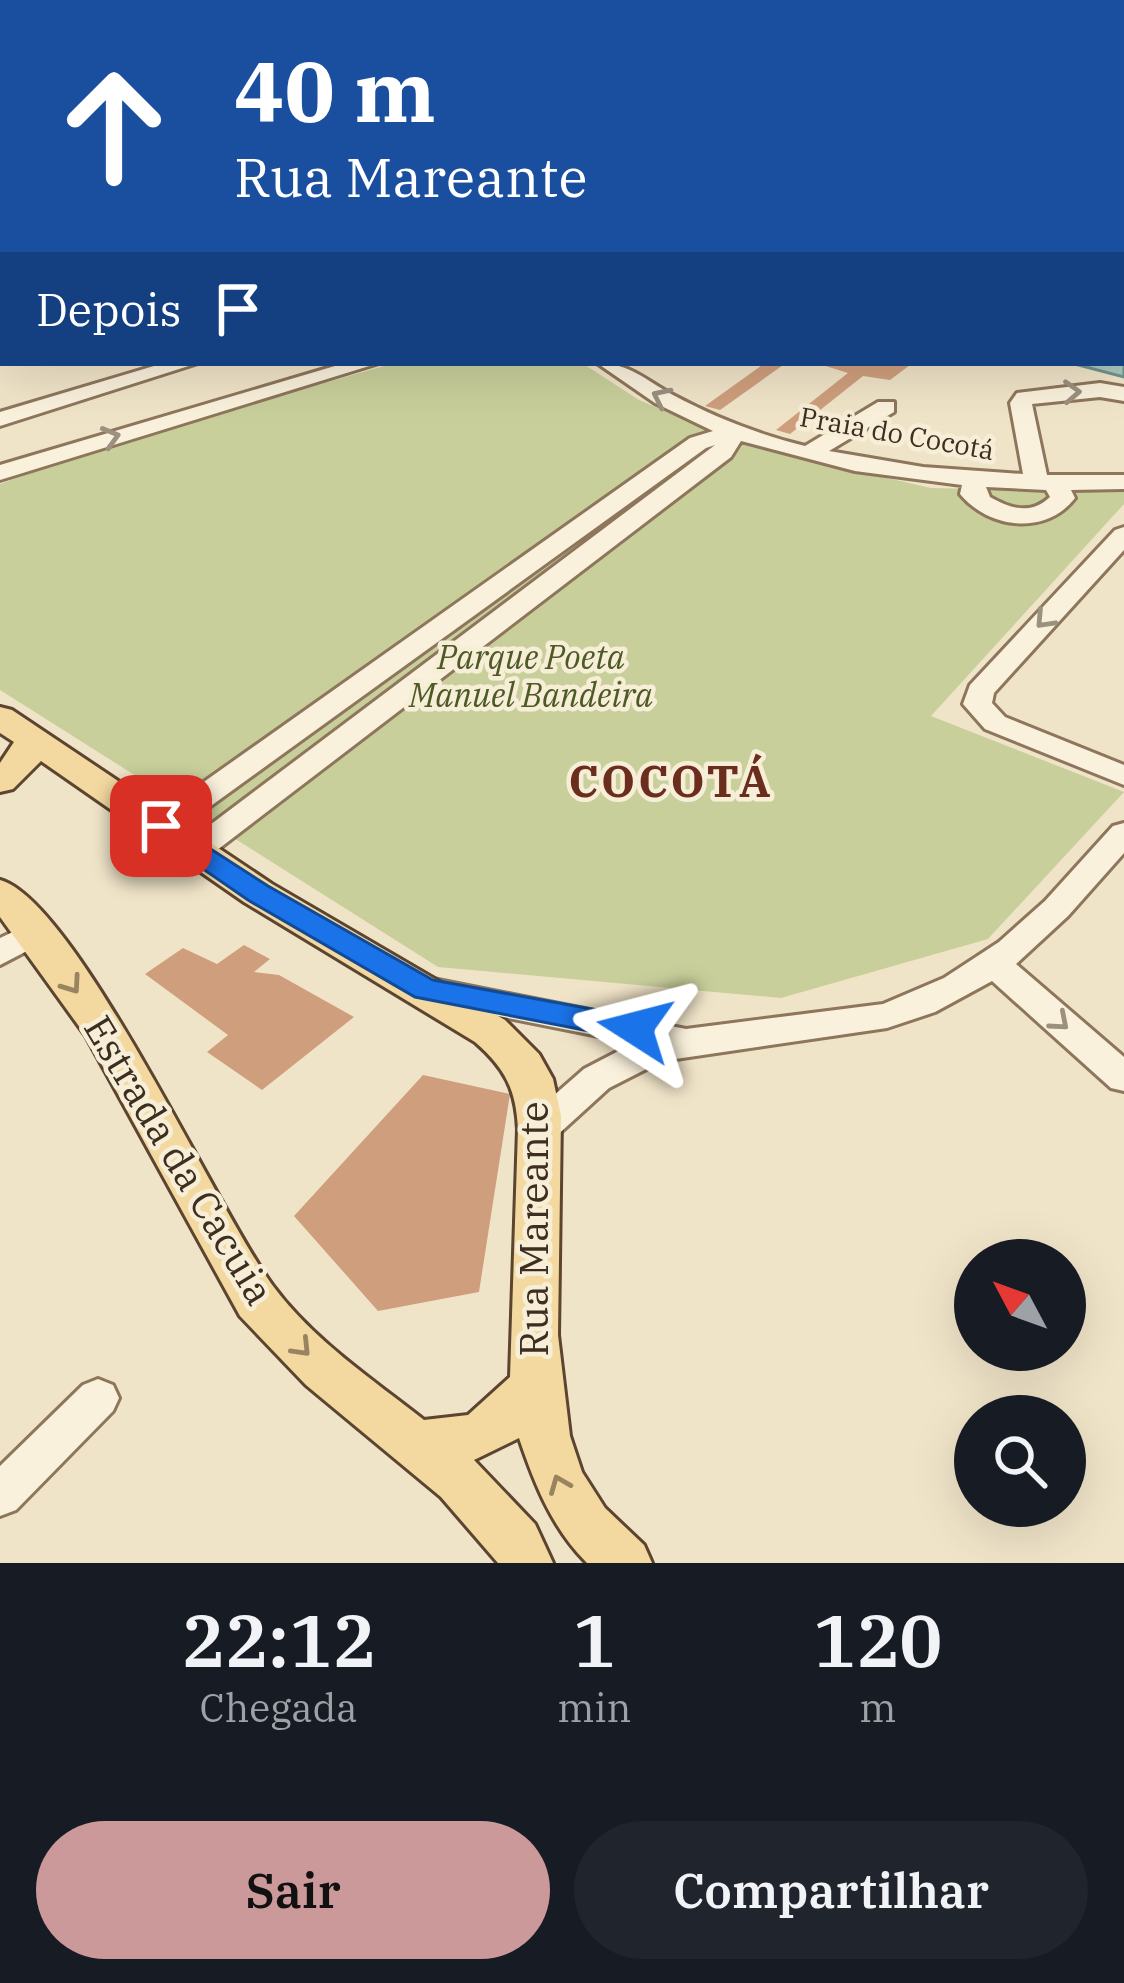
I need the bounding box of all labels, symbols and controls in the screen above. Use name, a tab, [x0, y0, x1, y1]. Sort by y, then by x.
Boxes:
text: 40 m	[234, 36, 436, 145]
icon: ahead	[36, 48, 192, 204]
text: Rua Mareante	[234, 142, 587, 212]
icon: arrive	[205, 276, 271, 342]
text: Depois	[36, 280, 181, 338]
one-way arrow	[1063, 379, 1082, 405]
one-way arrow	[652, 388, 673, 412]
street label: Praia do Cocotá	[797, 398, 997, 467]
one-way arrow	[100, 426, 121, 451]
one-way arrow	[1036, 606, 1058, 627]
park label: Parque Poeta Manuel Bandeira	[408, 635, 653, 716]
district label: COCOTÁ	[569, 751, 773, 809]
pin	[110, 775, 212, 877]
icon: arrive	[128, 793, 194, 859]
position arrow	[572, 965, 698, 1091]
one-way arrow	[58, 971, 80, 993]
street label: Estrada da Cacuia	[73, 1006, 286, 1314]
one-way arrow	[1047, 1008, 1068, 1029]
street label: Rua Mareante	[508, 1101, 559, 1357]
north arrow	[954, 1239, 1086, 1371]
map controls	[954, 1239, 1086, 1527]
one-way arrow	[288, 1334, 310, 1356]
button: search	[954, 1395, 1086, 1527]
one-way arrow	[549, 1474, 573, 1495]
text: 22:12	[181, 1593, 376, 1687]
text: 1	[573, 1593, 616, 1687]
text: 120	[813, 1593, 943, 1687]
text: Chegada	[200, 1682, 358, 1733]
text: min	[557, 1682, 632, 1733]
text: m	[859, 1682, 896, 1733]
button: Sair	[36, 1821, 550, 1959]
button: Compartilhar	[574, 1821, 1088, 1959]

